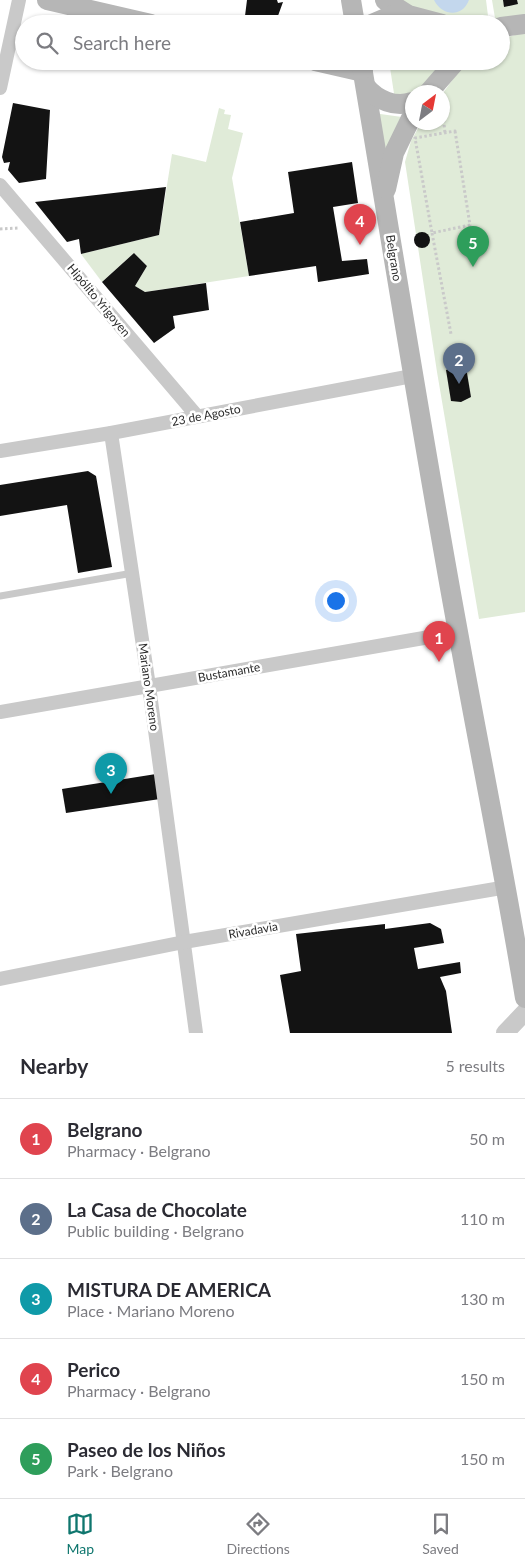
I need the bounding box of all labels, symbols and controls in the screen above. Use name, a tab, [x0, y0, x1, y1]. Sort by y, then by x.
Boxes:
search box	[15, 15, 510, 70]
icon: search	[33, 29, 61, 57]
text: Search here	[73, 31, 171, 54]
north arrow	[405, 85, 450, 130]
pin: 4	[344, 204, 376, 245]
pin: 5	[457, 226, 489, 267]
street label: Belgrano	[383, 234, 405, 282]
street label: Hipólito Yrigoyen	[64, 261, 134, 339]
pin: 2	[443, 343, 475, 384]
street label: 23 de Agosto	[170, 401, 242, 429]
your location	[323, 588, 349, 614]
pin: 1	[423, 621, 455, 662]
street label: Mariano Moreno	[135, 642, 163, 732]
street label: Bustamante	[197, 659, 261, 685]
pin: 3	[95, 753, 127, 794]
street label: Rivadavia	[227, 918, 279, 942]
text: Nearby	[20, 1053, 88, 1078]
text: 5 results	[445, 1056, 505, 1075]
text: Belgrano	[67, 1118, 143, 1141]
text: 1	[31, 1129, 41, 1148]
text: 50 m	[469, 1129, 505, 1148]
text: Pharmacy · Belgrano	[67, 1141, 211, 1160]
text: La Casa de Chocolate	[67, 1198, 247, 1221]
text: 2	[31, 1209, 41, 1228]
text: 110 m	[460, 1209, 505, 1228]
text: Public building · Belgrano	[67, 1221, 244, 1240]
text: MISTURA DE AMERICA	[67, 1278, 271, 1301]
text: 3	[31, 1289, 41, 1308]
text: 130 m	[460, 1289, 505, 1308]
text: Place · Mariano Moreno	[67, 1301, 235, 1320]
text: Perico	[67, 1358, 120, 1381]
text: 4	[31, 1369, 41, 1388]
text: 150 m	[460, 1369, 505, 1388]
text: Pharmacy · Belgrano	[67, 1381, 211, 1400]
text: Paseo de los Niños	[67, 1438, 226, 1461]
text: 5	[31, 1449, 41, 1468]
text: 150 m	[460, 1449, 505, 1468]
text: Park · Belgrano	[67, 1461, 173, 1480]
tab: Map	[66, 1510, 94, 1557]
tab: Directions	[227, 1510, 290, 1557]
tab: Saved	[422, 1510, 459, 1557]

